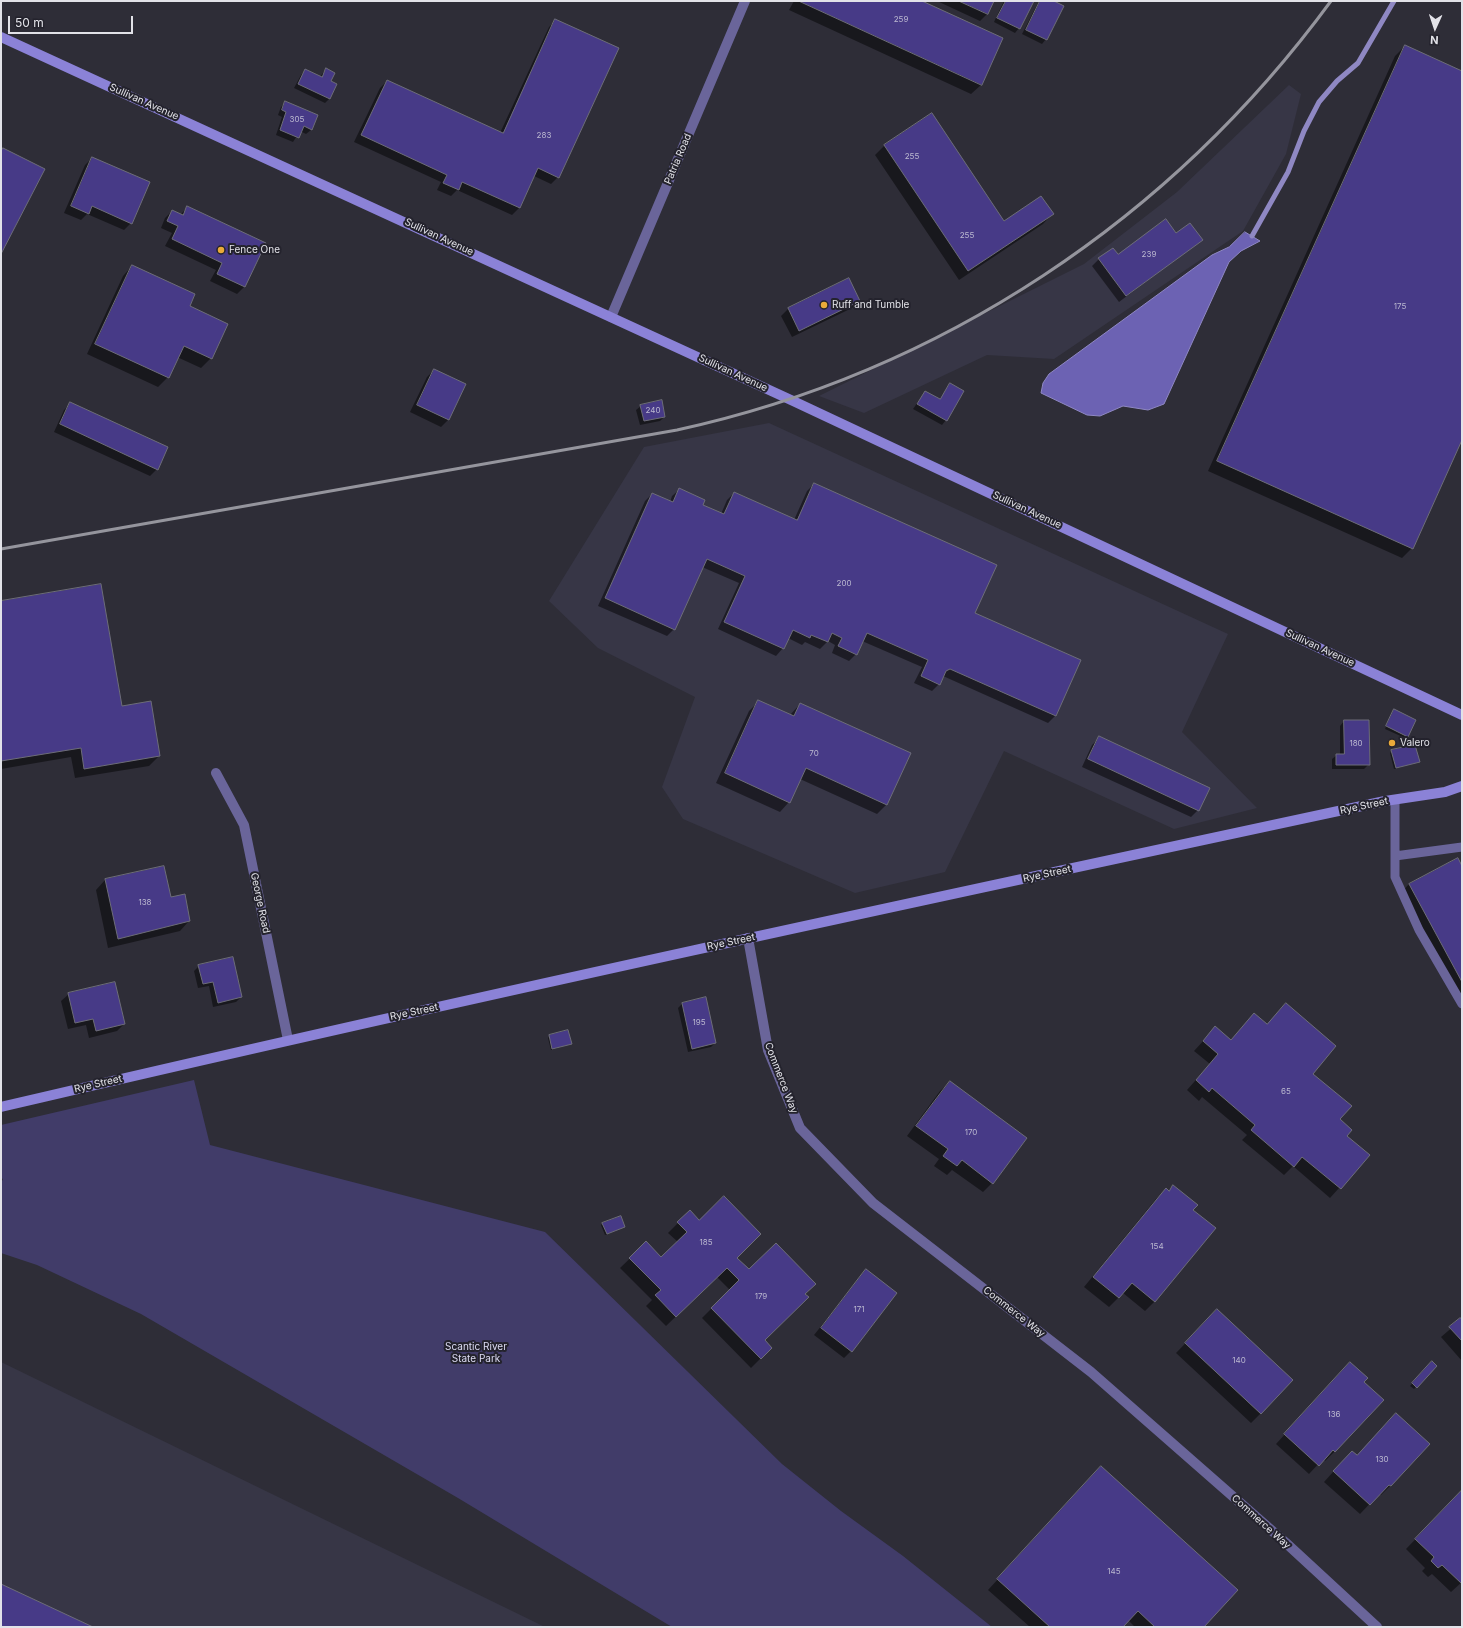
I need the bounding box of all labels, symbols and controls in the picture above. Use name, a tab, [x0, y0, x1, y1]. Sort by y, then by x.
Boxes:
scale bar	[10, 8, 135, 34]
north arrow	[1415, 8, 1455, 48]
text: 50 m	[15, 15, 44, 30]
house number: 259	[894, 15, 908, 25]
text: N	[1430, 33, 1439, 47]
street label: Sullivan Avenue	[107, 81, 181, 123]
house number: 305	[290, 115, 304, 125]
house number: 283	[537, 131, 551, 141]
street label: Patria Road	[662, 132, 694, 186]
house number: 255	[905, 152, 919, 162]
street label: Sullivan Avenue	[403, 216, 475, 258]
house number: 255	[960, 231, 974, 241]
place label: Fence One	[229, 244, 280, 256]
marker: Fence One	[216, 245, 226, 255]
house number: 239	[1142, 250, 1156, 260]
place label: Ruff and Tumble	[832, 299, 909, 311]
marker: Ruff and Tumble	[819, 300, 829, 310]
house number: 175	[1394, 302, 1406, 312]
street label: Sullivan Avenue	[697, 352, 769, 394]
house number: 240	[646, 406, 660, 416]
street label: Sullivan Avenue	[991, 489, 1063, 531]
house number: 200	[837, 579, 851, 589]
street label: Sullivan Avenue	[1284, 627, 1356, 669]
place label: Valero	[1400, 737, 1430, 749]
marker: Valero	[1387, 738, 1397, 748]
house number: 180	[1349, 739, 1363, 749]
house number: 70	[809, 749, 819, 759]
street label: Rye Street	[1339, 795, 1389, 817]
street label: Rye Street	[1022, 863, 1072, 885]
street label: George Road	[248, 872, 272, 934]
house number: 138	[138, 898, 152, 908]
street label: Rye Street	[706, 931, 756, 953]
street label: Rye Street	[389, 1001, 439, 1023]
house number: 195	[692, 1018, 706, 1028]
street label: Commerce Way	[762, 1041, 800, 1115]
street label: Rye Street	[73, 1073, 123, 1095]
house number: 65	[1281, 1087, 1291, 1097]
house number: 170	[965, 1128, 977, 1138]
house number: 185	[699, 1238, 713, 1248]
house number: 154	[1150, 1242, 1164, 1252]
street label: Commerce Way	[981, 1284, 1047, 1340]
house number: 179	[755, 1292, 767, 1302]
house number: 171	[853, 1305, 865, 1315]
park label: Scantic River State Park	[445, 1341, 507, 1364]
house number: 140	[1232, 1356, 1246, 1366]
house number: 136	[1327, 1410, 1341, 1420]
house number: 130	[1375, 1455, 1389, 1465]
street label: Commerce Way	[1229, 1492, 1293, 1552]
house number: 145	[1107, 1567, 1121, 1577]

